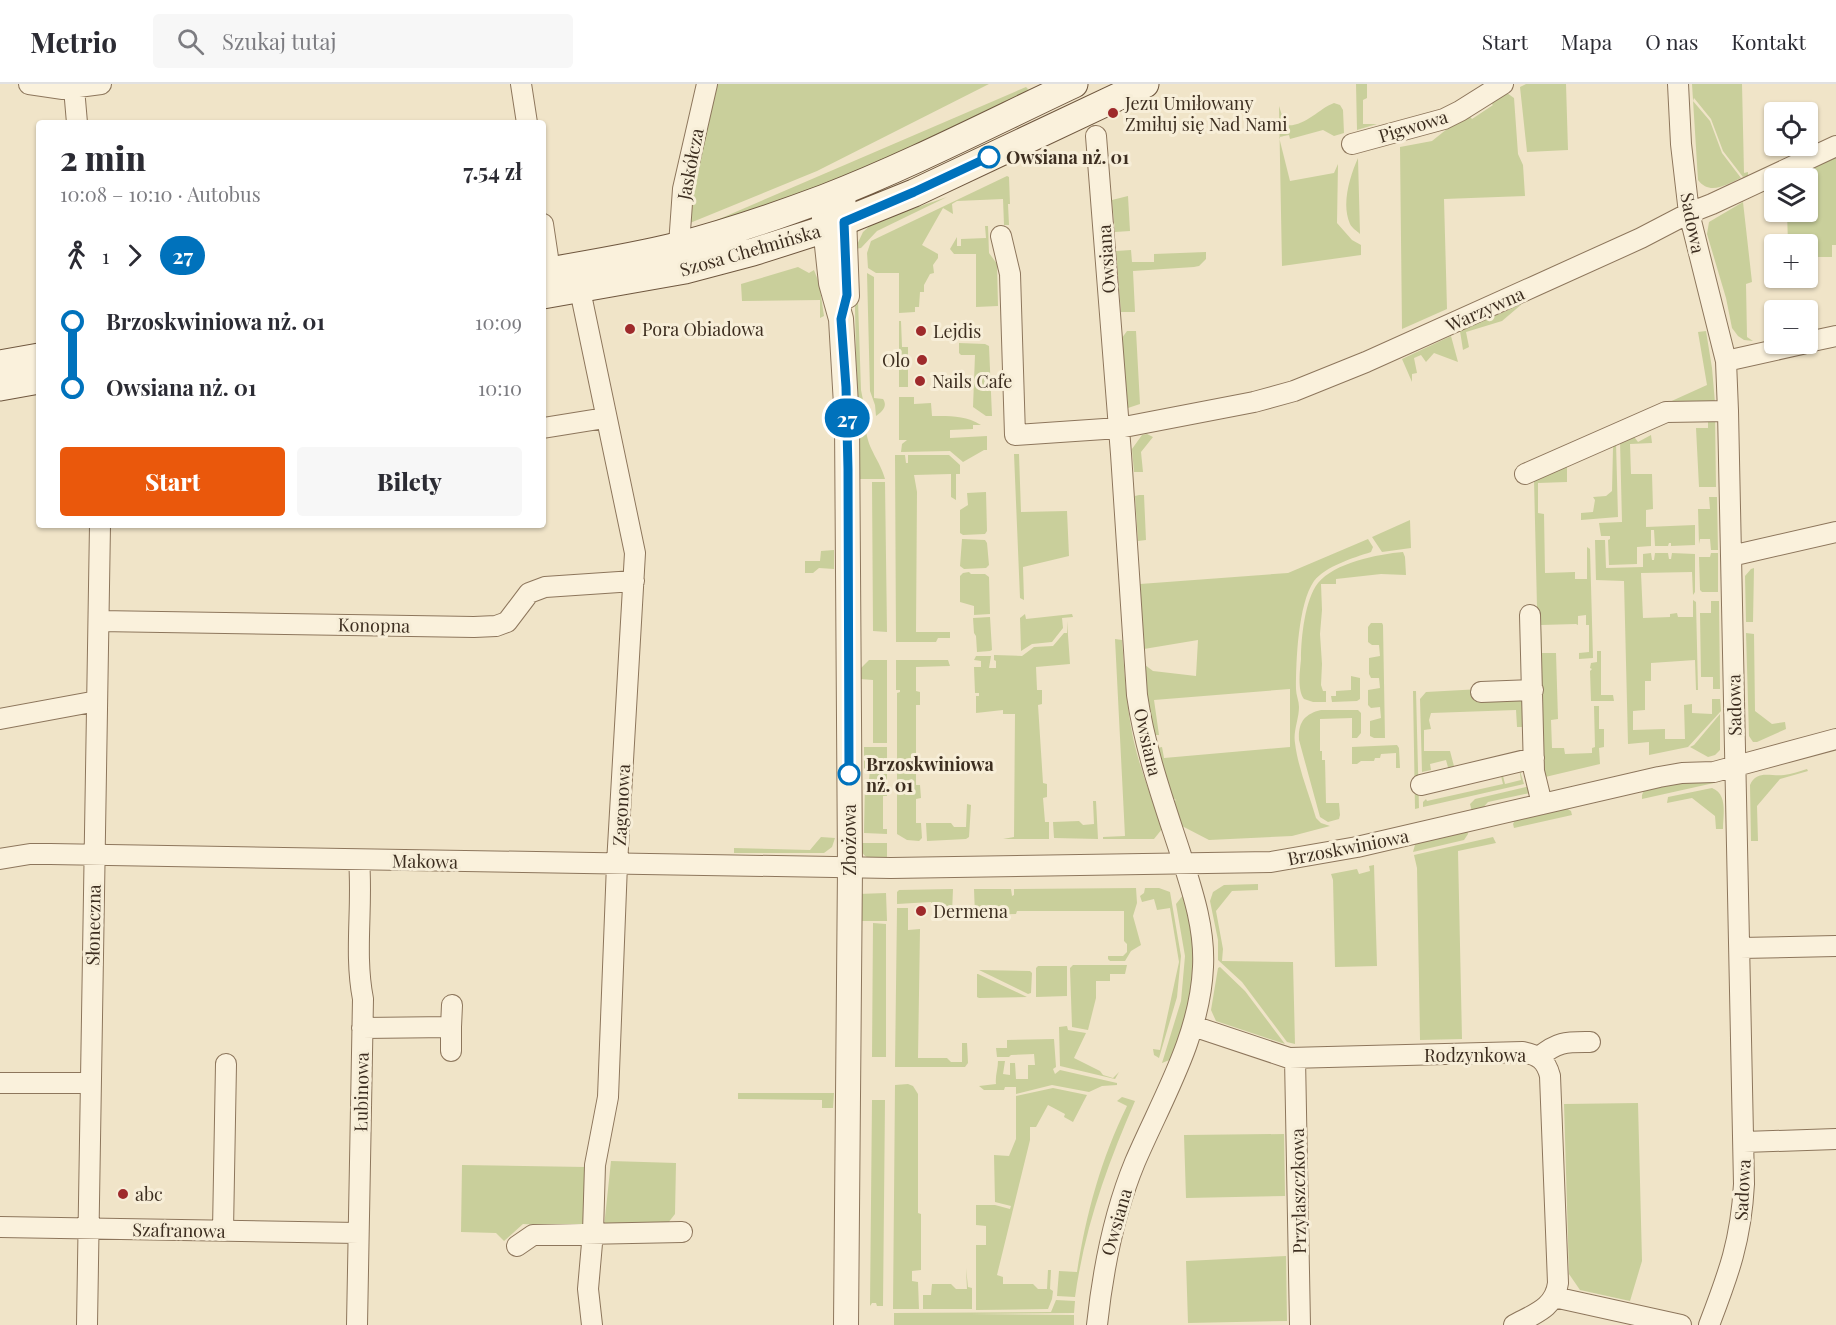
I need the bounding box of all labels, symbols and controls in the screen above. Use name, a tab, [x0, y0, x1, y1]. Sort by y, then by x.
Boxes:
search box	[153, 14, 573, 68]
text: Metrio	[30, 23, 117, 60]
icon: search	[174, 25, 207, 58]
text: Szukaj tutaj	[222, 26, 336, 56]
text: Start	[1482, 27, 1528, 55]
text: Mapa	[1561, 27, 1612, 55]
text: O nas	[1645, 27, 1698, 55]
text: Kontakt	[1731, 27, 1806, 55]
place label: Jezu Umiłowany Zmiłuj się Nad Nami	[1124, 91, 1288, 136]
map controls	[1764, 102, 1818, 354]
button: locate	[1764, 102, 1818, 156]
street label: Pigwowa	[1375, 104, 1451, 148]
marker: Jezu Umiłowany Zmiłuj się Nad Nami	[1106, 106, 1120, 120]
street label: Jaskółcza	[671, 126, 709, 203]
text: 2 min	[60, 135, 146, 179]
place label: Owsiana nż. 01	[1006, 145, 1129, 169]
marker: Owsiana nż. 01	[978, 146, 1000, 168]
text: 7.54 zł	[463, 156, 522, 186]
button: layers	[1764, 168, 1818, 222]
text: 10:08 – 10:10 · Autobus	[60, 180, 261, 207]
street label: Sadowa	[1675, 190, 1711, 256]
street label: Szosa Chełmińska	[677, 218, 823, 282]
street label: Owsiana	[1092, 224, 1120, 294]
button: +	[1764, 234, 1818, 288]
icon: walk	[60, 239, 93, 272]
icon: forward	[118, 239, 151, 272]
text: 27	[172, 241, 193, 269]
text: 1	[102, 242, 109, 269]
street label: Warzywna	[1441, 281, 1528, 337]
button: −	[1764, 300, 1818, 354]
text: Brzoskwiniowa nż. 01	[106, 306, 325, 336]
text: 10:09	[475, 308, 522, 335]
place label: Pora Obiadowa	[642, 317, 764, 341]
place label: Lejdis	[933, 319, 981, 343]
marker: Pora Obiadowa	[623, 322, 637, 336]
marker: Lejdis	[914, 324, 928, 338]
place label: Olo	[882, 348, 910, 372]
marker: Olo	[915, 353, 929, 367]
place label: Nails Cafe	[932, 369, 1012, 393]
text: Owsiana nż. 01	[106, 372, 256, 402]
text: 10:10	[478, 374, 522, 401]
marker: Nails Cafe	[913, 374, 927, 388]
line badge: 27	[820, 398, 874, 438]
text: 27	[837, 404, 857, 432]
button: Start	[60, 447, 285, 516]
button: Bilety	[297, 447, 522, 516]
street label: Konopna	[338, 612, 410, 638]
street label: Sadowa	[1721, 674, 1747, 736]
street label: Owsiana	[1129, 706, 1167, 778]
place label: Brzoskwiniowa nż. 01	[866, 752, 994, 797]
street label: Zagonowa	[607, 763, 635, 847]
marker: Brzoskwiniowa nż. 01	[838, 763, 860, 785]
street label: Zbożowa	[837, 804, 861, 876]
street label: Brzoskwiniowa	[1285, 823, 1411, 871]
street label: Makowa	[392, 848, 458, 874]
street label: Słoneczna	[80, 884, 106, 966]
place label: Dermena	[933, 899, 1008, 923]
marker: Dermena	[914, 904, 928, 918]
street label: Rodzynkowa	[1424, 1043, 1526, 1067]
street label: Łubinowa	[348, 1052, 374, 1132]
street label: Przylaszczkowa	[1285, 1128, 1311, 1254]
street label: Sadowa	[1728, 1159, 1756, 1221]
place label: abc	[135, 1182, 163, 1206]
street label: Owsiana	[1095, 1185, 1137, 1259]
marker: abc	[116, 1187, 130, 1201]
street label: Szafranowa	[132, 1217, 226, 1243]

